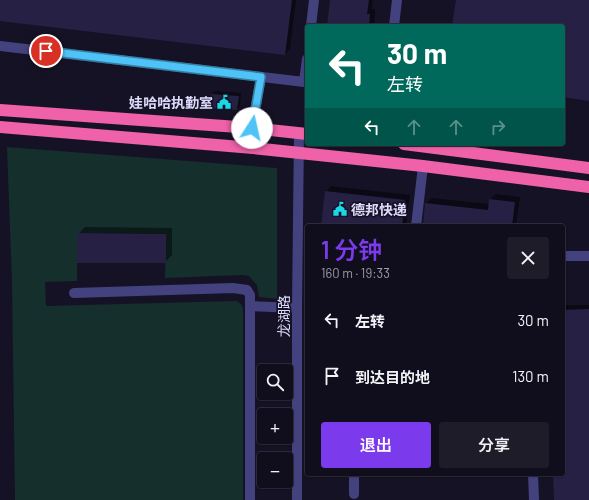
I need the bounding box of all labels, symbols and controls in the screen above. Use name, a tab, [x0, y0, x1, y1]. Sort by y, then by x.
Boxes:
pin	[29, 34, 63, 68]
text: 30 m	[387, 36, 447, 70]
icon: arrive	[35, 40, 57, 62]
icon: left	[321, 40, 373, 92]
text: 左转	[387, 73, 423, 95]
place label: 娃哈哈执勤室	[129, 94, 213, 111]
public building icon: 娃哈哈执勤室	[216, 94, 232, 110]
position arrow	[231, 107, 273, 149]
icon: left	[361, 116, 383, 138]
icon: ahead	[403, 116, 425, 138]
icon: ahead	[445, 116, 467, 138]
icon: right	[487, 116, 509, 138]
public building icon: 德邦快递	[332, 201, 348, 217]
place label: 德邦快递	[351, 201, 407, 218]
text: 1 分钟	[321, 235, 382, 264]
button: close	[507, 237, 549, 279]
text: 160 m · 19:33	[321, 265, 390, 281]
street label: 龙湖路	[275, 295, 292, 337]
icon: left	[321, 309, 343, 331]
text: 30 m	[517, 311, 549, 329]
text: 左转	[355, 312, 385, 330]
map controls	[257, 364, 293, 488]
button: search	[257, 364, 293, 400]
icon: arrive	[321, 365, 343, 387]
text: 130 m	[512, 367, 549, 385]
text: 到达目的地	[355, 368, 430, 386]
button: +	[257, 408, 293, 444]
button: 退出	[321, 422, 431, 468]
button: 分享	[439, 422, 549, 468]
button: −	[257, 452, 293, 488]

